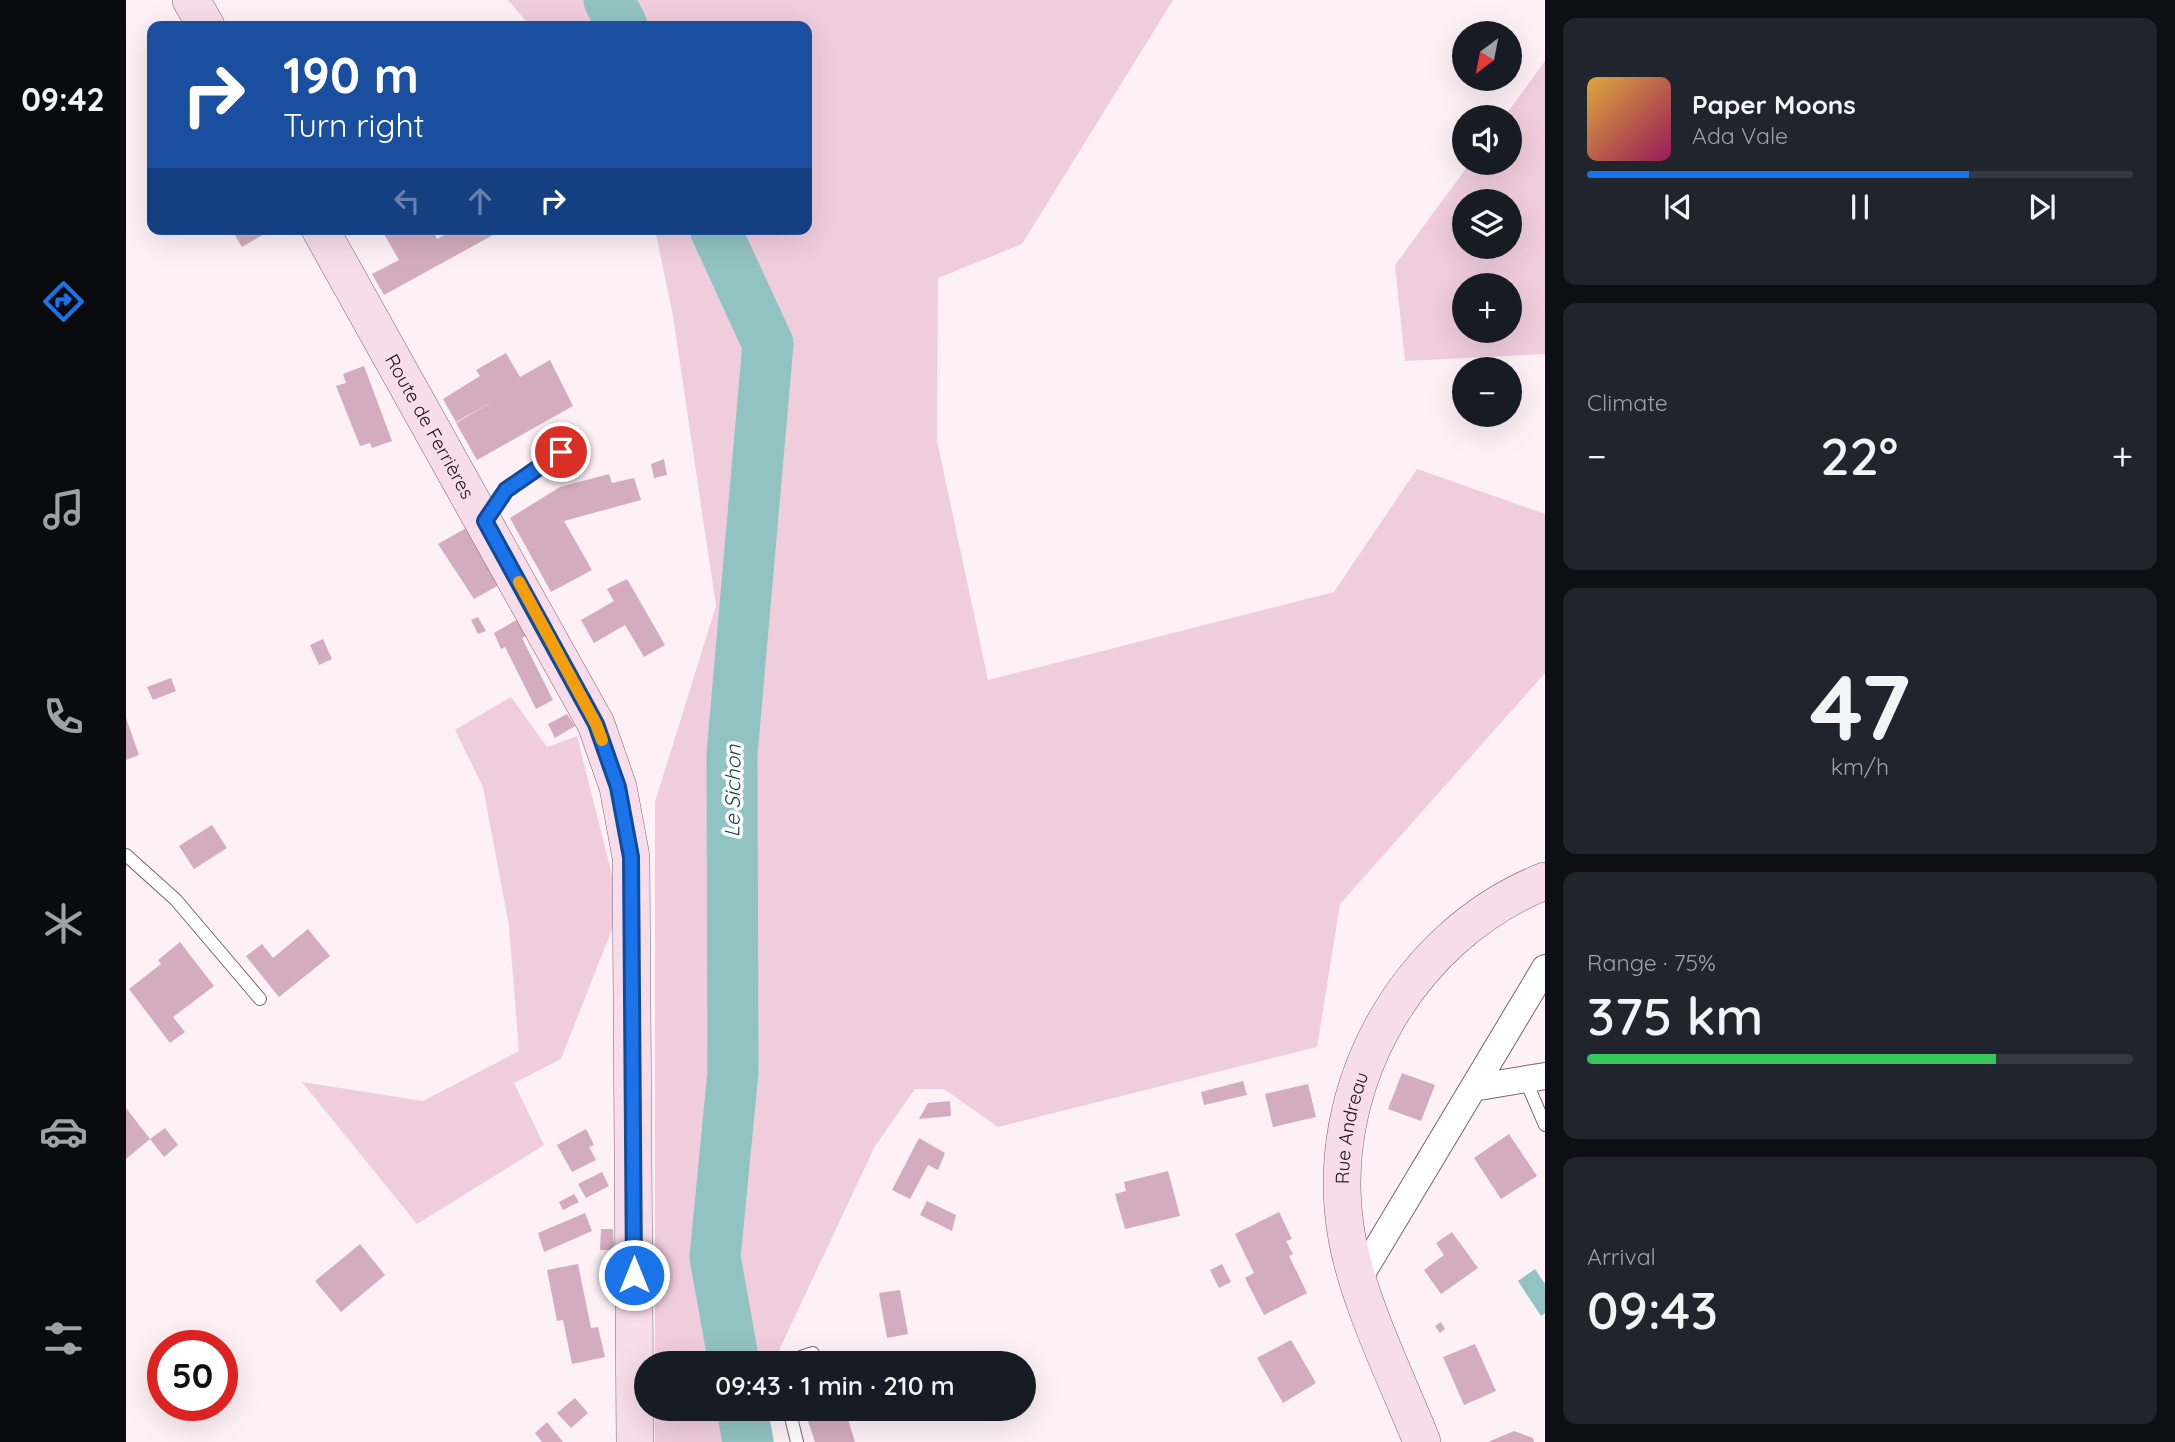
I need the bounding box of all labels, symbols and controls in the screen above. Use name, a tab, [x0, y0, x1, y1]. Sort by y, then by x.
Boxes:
north arrow	[1452, 21, 1522, 91]
map controls	[1452, 21, 1522, 427]
text: 190 m	[283, 44, 419, 105]
icon: right	[168, 49, 259, 140]
text: 09:42	[21, 79, 105, 119]
text: Paper Moons	[1692, 88, 1856, 121]
text: Turn right	[283, 105, 424, 145]
button: sound	[1452, 105, 1522, 175]
text: Ada Vale	[1692, 121, 1788, 150]
icon: left	[388, 182, 426, 220]
icon: ahead	[461, 182, 499, 220]
icon: right	[534, 182, 572, 220]
icon: previous	[1659, 188, 1697, 226]
icon: pause	[1841, 188, 1879, 226]
icon: next	[2023, 188, 2061, 226]
button: layers	[1452, 189, 1522, 259]
button: +	[1452, 273, 1522, 343]
icon: directions	[39, 277, 88, 326]
street label: Route de Ferrières	[380, 350, 480, 503]
button: −	[1452, 357, 1522, 427]
text: Climate	[1587, 388, 1668, 417]
pin	[531, 422, 591, 482]
text: 22°	[1820, 423, 1898, 488]
text: −	[1587, 432, 1607, 480]
text: +	[2112, 432, 2133, 480]
icon: arrive	[542, 433, 580, 471]
icon: music	[39, 485, 88, 534]
text: 47	[1810, 649, 1910, 763]
icon: phone	[39, 692, 88, 741]
water label: Le Sichon	[718, 744, 746, 838]
text: km/h	[1831, 752, 1889, 781]
icon: climate	[39, 899, 88, 948]
text: Range · 75%	[1587, 948, 1716, 977]
text: 375 km	[1587, 983, 1763, 1048]
street label: Rue Andreau	[1330, 1068, 1373, 1184]
icon: car	[39, 1107, 88, 1156]
position arrow	[597, 1238, 671, 1312]
text: Arrival	[1587, 1242, 1656, 1271]
text: 09:43	[1587, 1277, 1718, 1342]
icon: filters	[39, 1314, 88, 1363]
speed limit sign: 50	[147, 1330, 238, 1421]
text: 09:43 · 1 min · 210 m	[715, 1369, 955, 1402]

